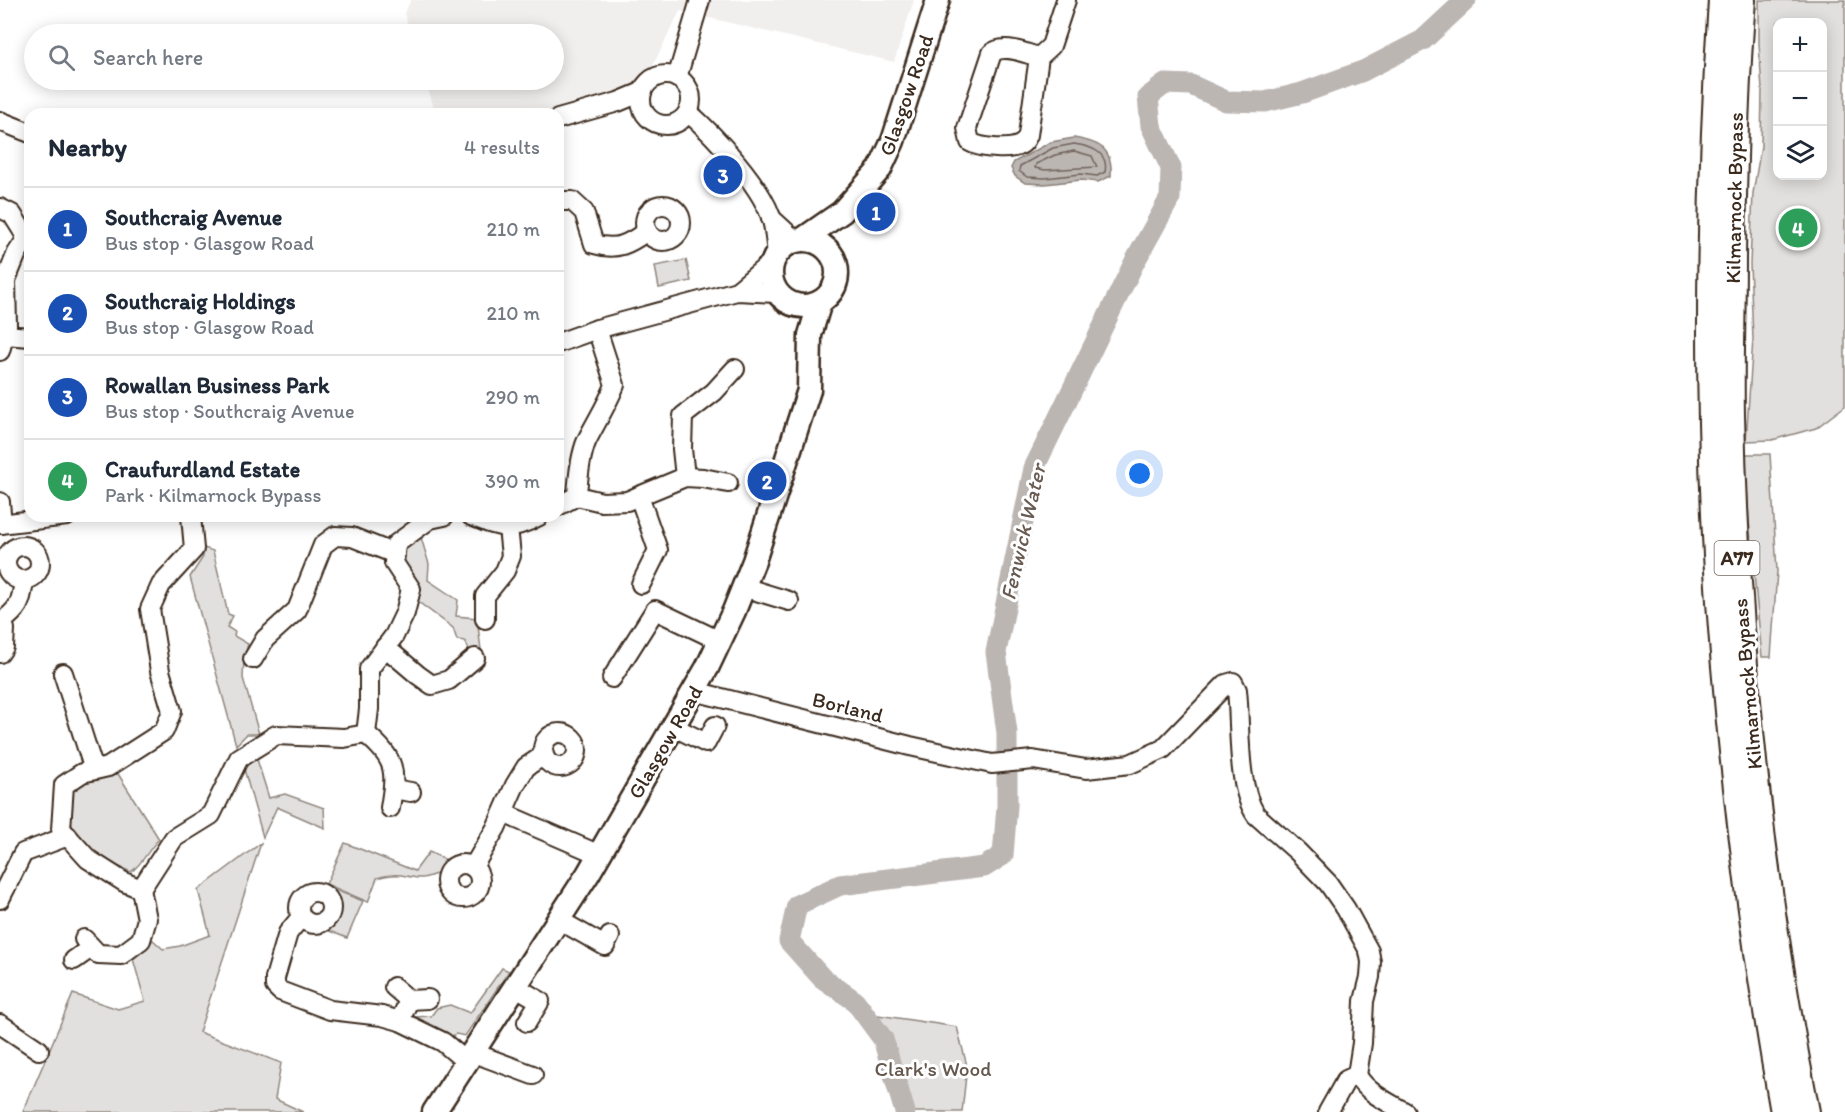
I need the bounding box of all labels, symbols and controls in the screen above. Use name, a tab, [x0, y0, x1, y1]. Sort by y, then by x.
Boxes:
map controls	[1773, 18, 1827, 180]
button: +	[1773, 18, 1827, 72]
search box	[24, 24, 564, 90]
street label: Glasgow Road	[874, 31, 938, 159]
icon: search	[45, 41, 78, 74]
text: Search here	[93, 44, 203, 71]
button: −	[1773, 72, 1827, 126]
street label: Kilmarnock Bypass	[1720, 112, 1748, 284]
button: layers	[1773, 126, 1827, 180]
text: Nearby	[48, 131, 127, 163]
text: 4 results	[464, 135, 540, 159]
pin: 3	[704, 152, 742, 198]
pin: 1	[856, 190, 896, 234]
text: Southcraig Avenue	[105, 204, 282, 231]
pin: 4	[1778, 206, 1818, 250]
text: 1	[63, 217, 72, 241]
text: 210 m	[487, 217, 540, 241]
text: Bus stop · Glasgow Road	[105, 231, 314, 255]
text: Southcraig Holdings	[105, 288, 296, 315]
text: 2	[62, 301, 73, 325]
text: 210 m	[487, 301, 540, 325]
text: Bus stop · Glasgow Road	[105, 315, 314, 339]
text: Rowallan Business Park	[105, 372, 329, 399]
text: 3	[62, 385, 73, 409]
text: 290 m	[485, 385, 540, 409]
text: Bus stop · Southcraig Avenue	[105, 399, 354, 423]
text: Craufurdland Estate	[105, 456, 300, 483]
pin: 2	[748, 458, 786, 504]
water label: Fenwick Water	[994, 459, 1052, 602]
your location	[1125, 459, 1154, 488]
text: 4	[61, 469, 74, 493]
text: 390 m	[485, 469, 540, 493]
text: Park · Kilmarnock Bypass	[105, 483, 321, 507]
road number: A77	[1714, 541, 1760, 575]
street label: Kilmarnock Bypass	[1727, 598, 1767, 770]
street label: Glasgow Road	[622, 681, 708, 803]
street label: Borland	[810, 686, 887, 728]
park label: Clark's Wood	[874, 1056, 992, 1081]

